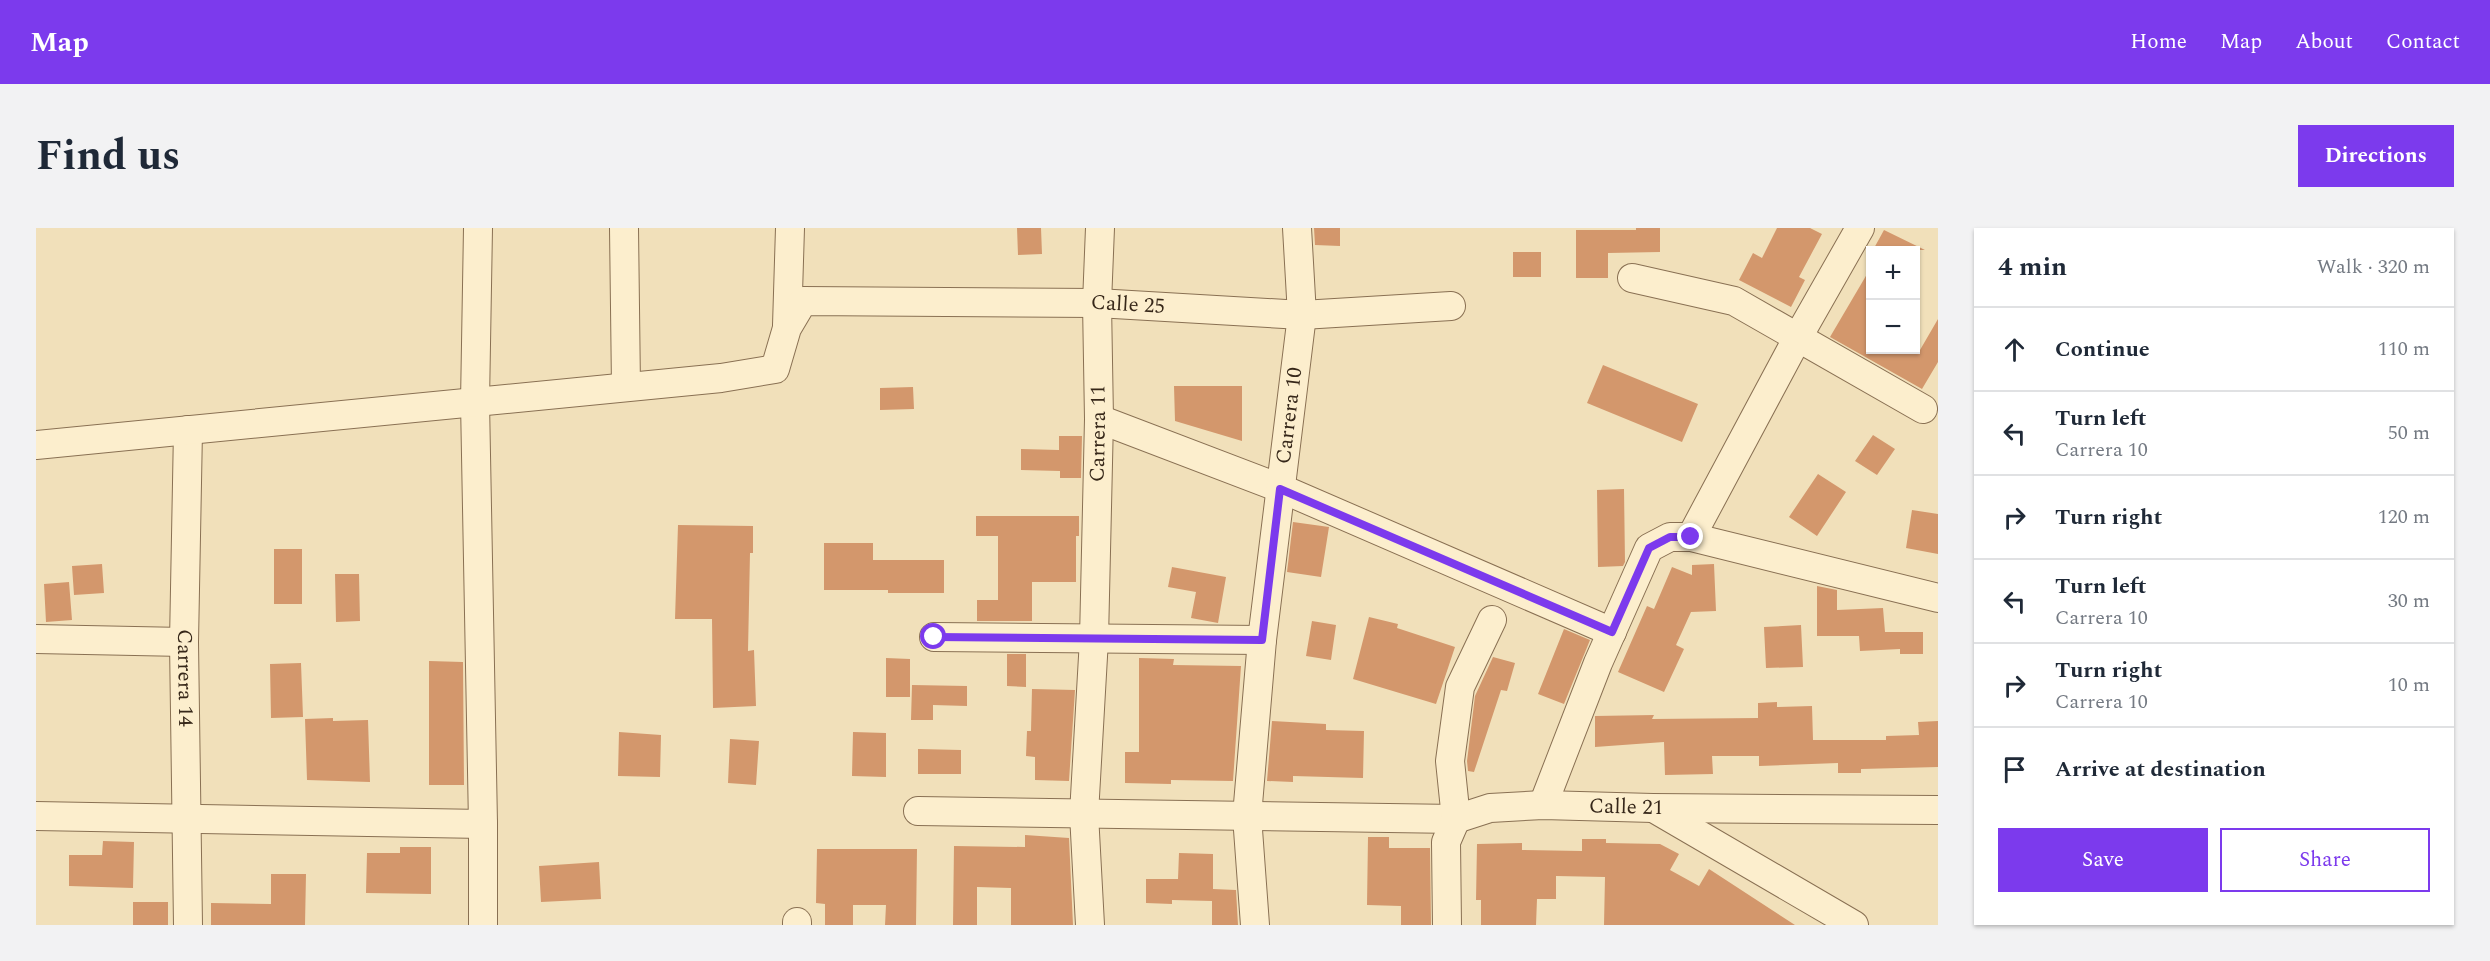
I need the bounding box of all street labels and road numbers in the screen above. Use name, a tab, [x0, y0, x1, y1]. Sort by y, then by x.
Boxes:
street label: Calle 25	[1090, 287, 1166, 323]
street label: Carrera 10	[1268, 365, 1311, 466]
street label: Carrera 11	[1082, 384, 1115, 483]
street label: Carrera 14	[168, 629, 201, 727]
street label: Calle 21	[1589, 790, 1663, 824]

